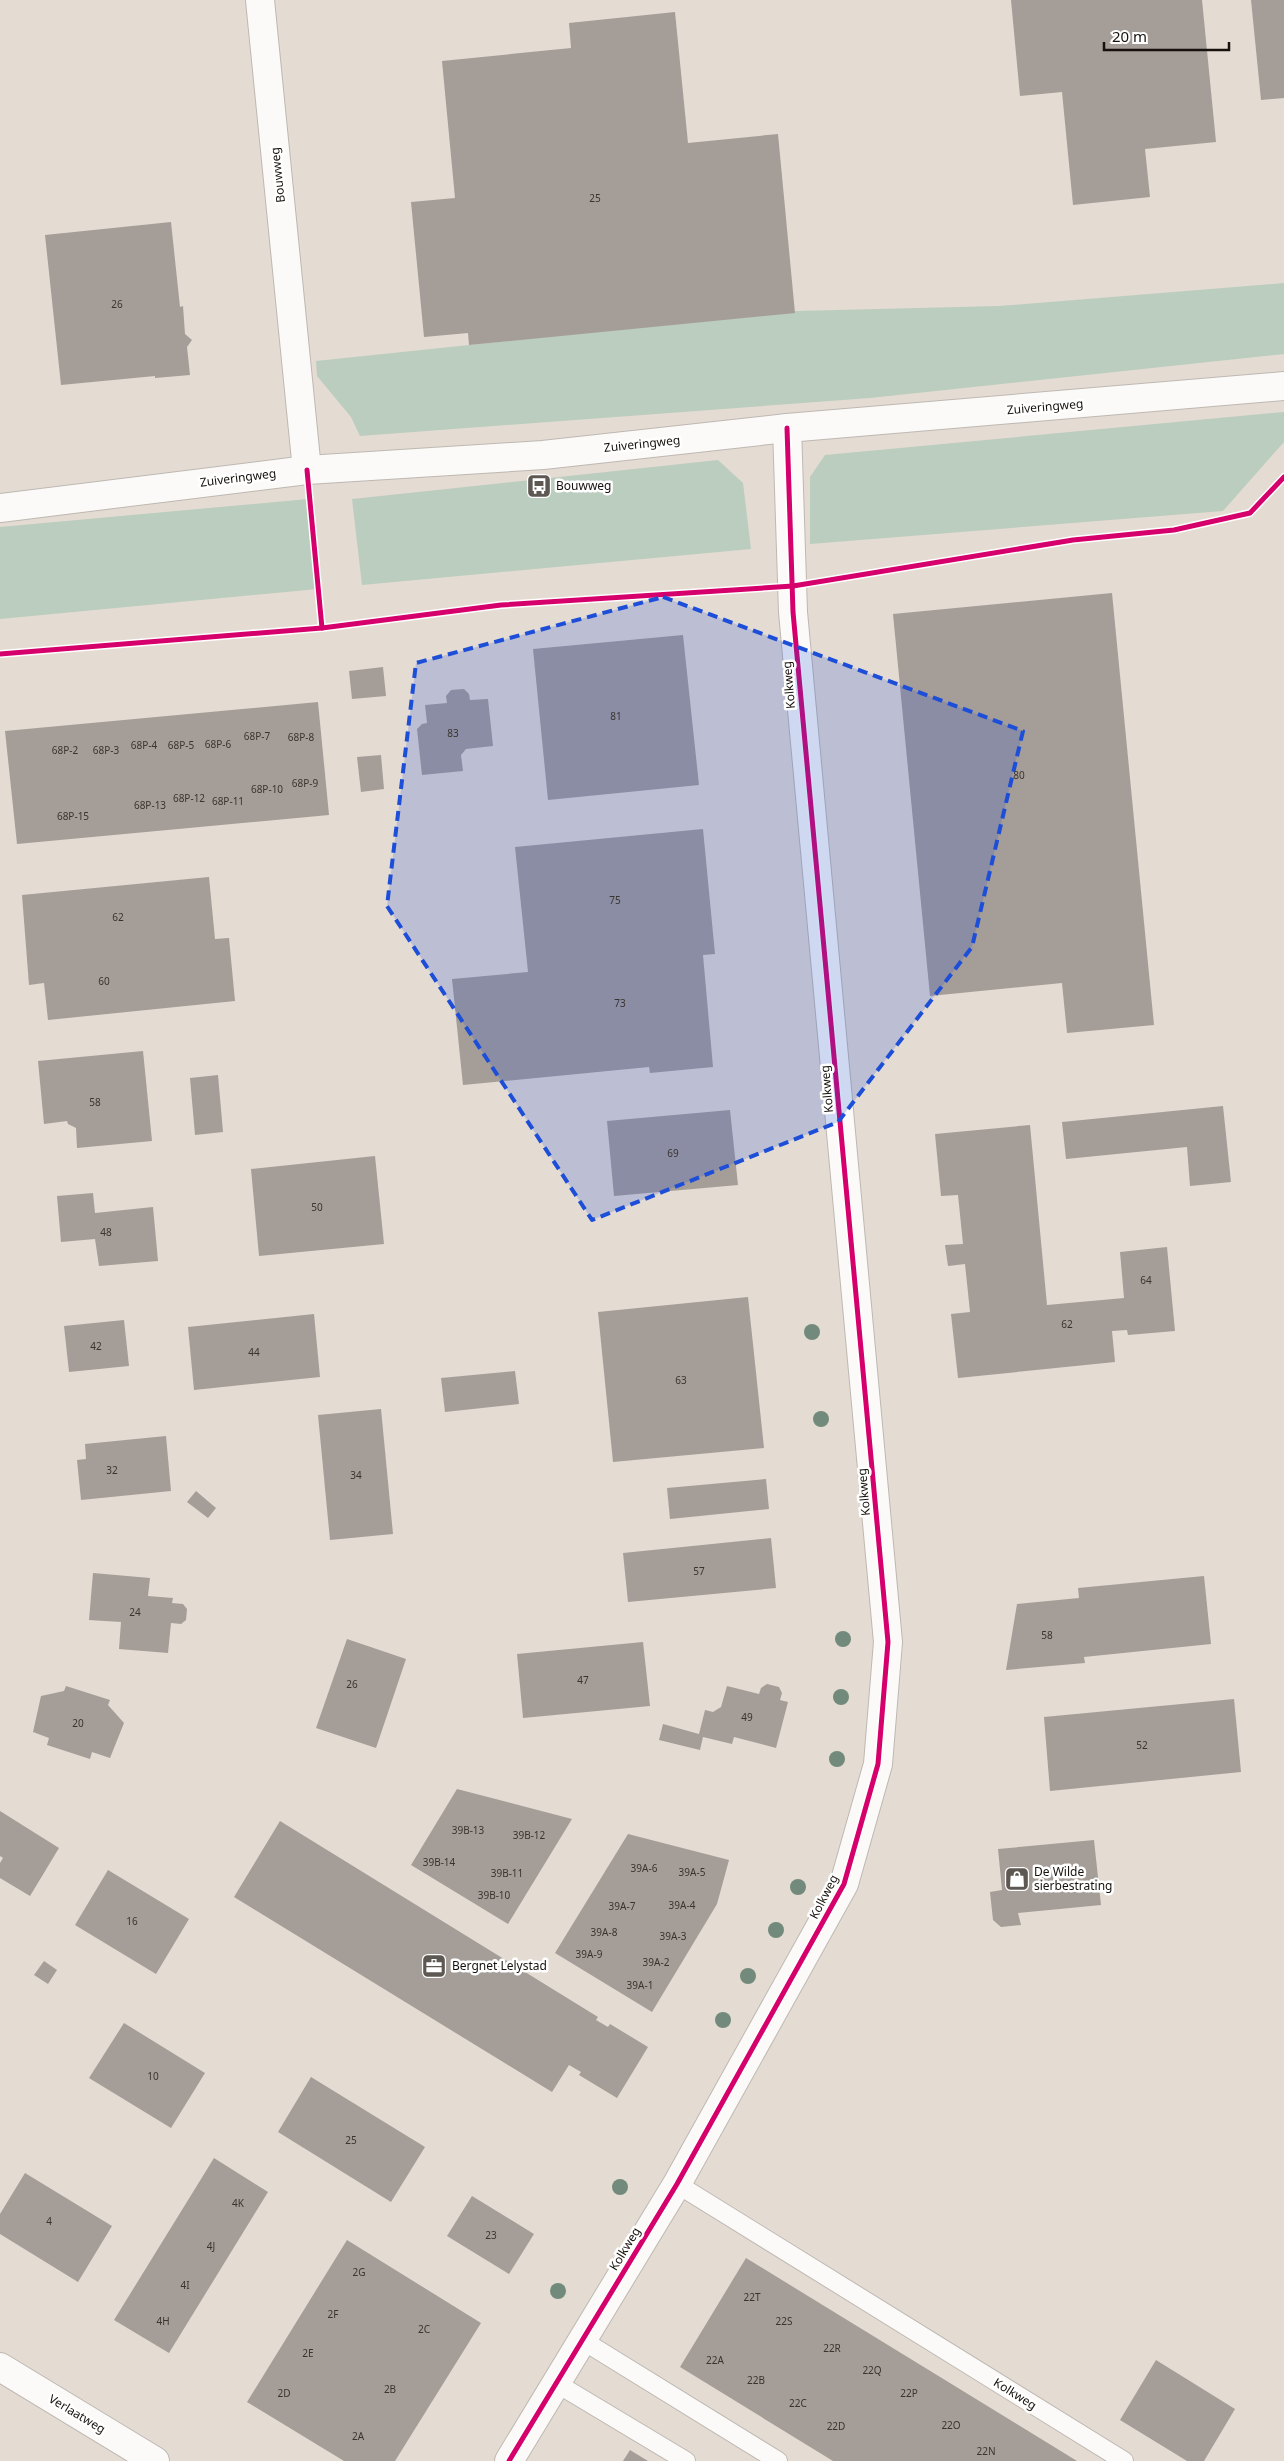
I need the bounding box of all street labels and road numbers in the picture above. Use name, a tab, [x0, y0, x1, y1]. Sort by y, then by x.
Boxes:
street label: Bouwweg	[266, 147, 289, 204]
street label: Zuiveringweg	[1006, 395, 1084, 418]
street label: Zuiveringweg	[603, 431, 681, 456]
street label: Zuiveringweg	[199, 464, 277, 491]
street label: Kolkweg	[778, 661, 799, 710]
street label: Kolkweg	[816, 1065, 837, 1114]
street label: Kolkweg	[853, 1468, 874, 1517]
street label: Kolkweg	[805, 1872, 842, 1922]
street label: Kolkweg	[605, 2224, 644, 2274]
street label: Kolkweg	[991, 2374, 1040, 2413]
street label: Verlaatweg	[46, 2390, 109, 2437]

